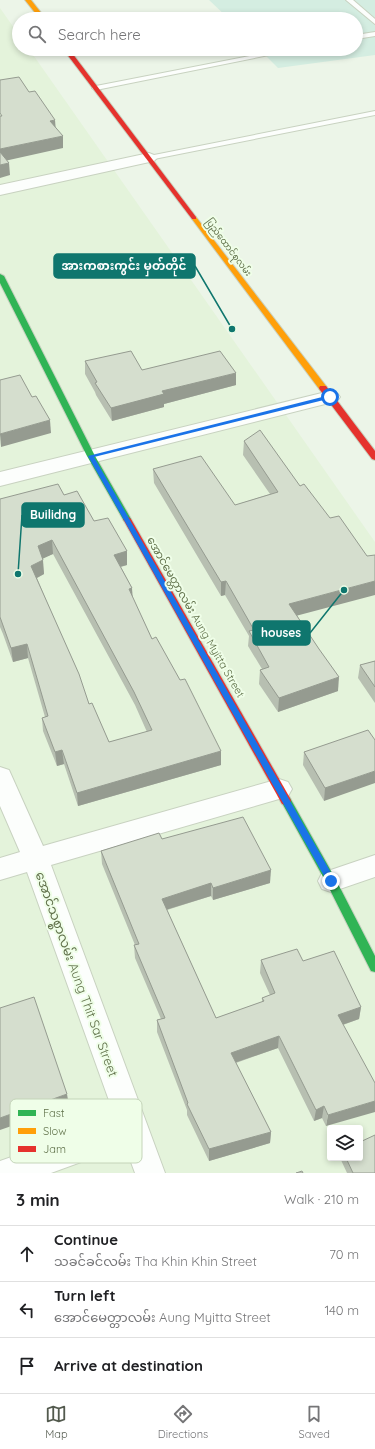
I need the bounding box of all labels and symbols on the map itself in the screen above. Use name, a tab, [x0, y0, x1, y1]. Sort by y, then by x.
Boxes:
street label: ပြည်ထောင်စုလမ်း	[202, 216, 254, 279]
callout: အားကစားကွင်း မှတ်တိုင်	[54, 254, 195, 278]
text: အားကစားကွင်း မှတ်တိုင်	[62, 256, 187, 277]
route start	[321, 388, 339, 406]
callout: Builidng	[22, 503, 84, 527]
text: Builidng	[30, 507, 76, 522]
street label: အောင်မေတ္တာလမ်း Aung Myitta Street	[142, 534, 248, 701]
callout: houses	[253, 621, 310, 645]
text: houses	[261, 625, 301, 640]
street label: အောင်သစ္စာလမ်း Aung Thit Sar Street	[29, 869, 122, 1080]
route end	[322, 872, 340, 890]
legend	[10, 1099, 142, 1163]
text: Fast	[43, 1106, 65, 1120]
text: Slow	[43, 1124, 67, 1138]
text: Jam	[43, 1142, 66, 1156]

